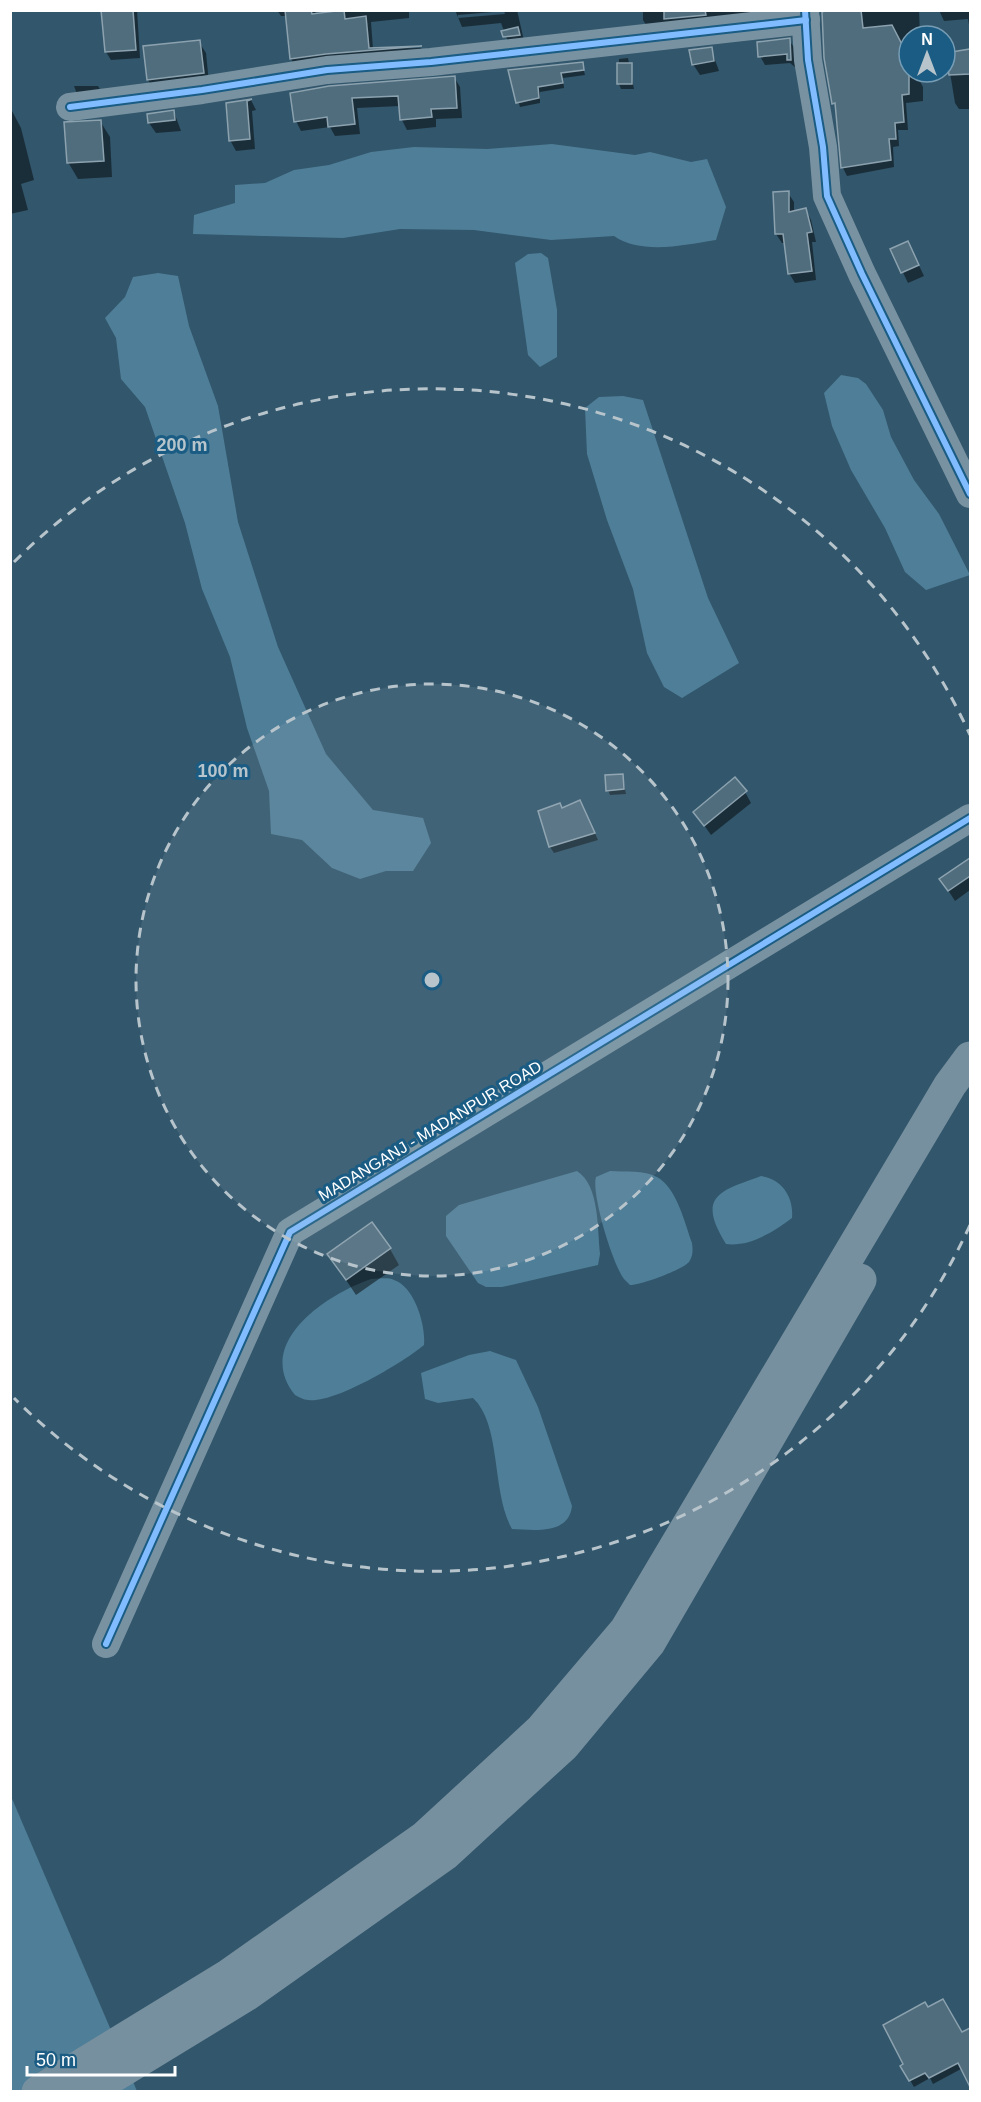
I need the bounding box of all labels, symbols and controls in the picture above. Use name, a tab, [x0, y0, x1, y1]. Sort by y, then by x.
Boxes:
north arrow	[897, 24, 957, 84]
text: N	[921, 31, 933, 48]
text: 200 m	[156, 435, 208, 455]
text: 100 m	[197, 761, 249, 781]
centre of rings	[422, 970, 442, 990]
street label: MADANGANJ - MADANPUR ROAD	[316, 1058, 544, 1204]
scale bar	[27, 2039, 176, 2077]
text: 50 m	[36, 2050, 76, 2070]

